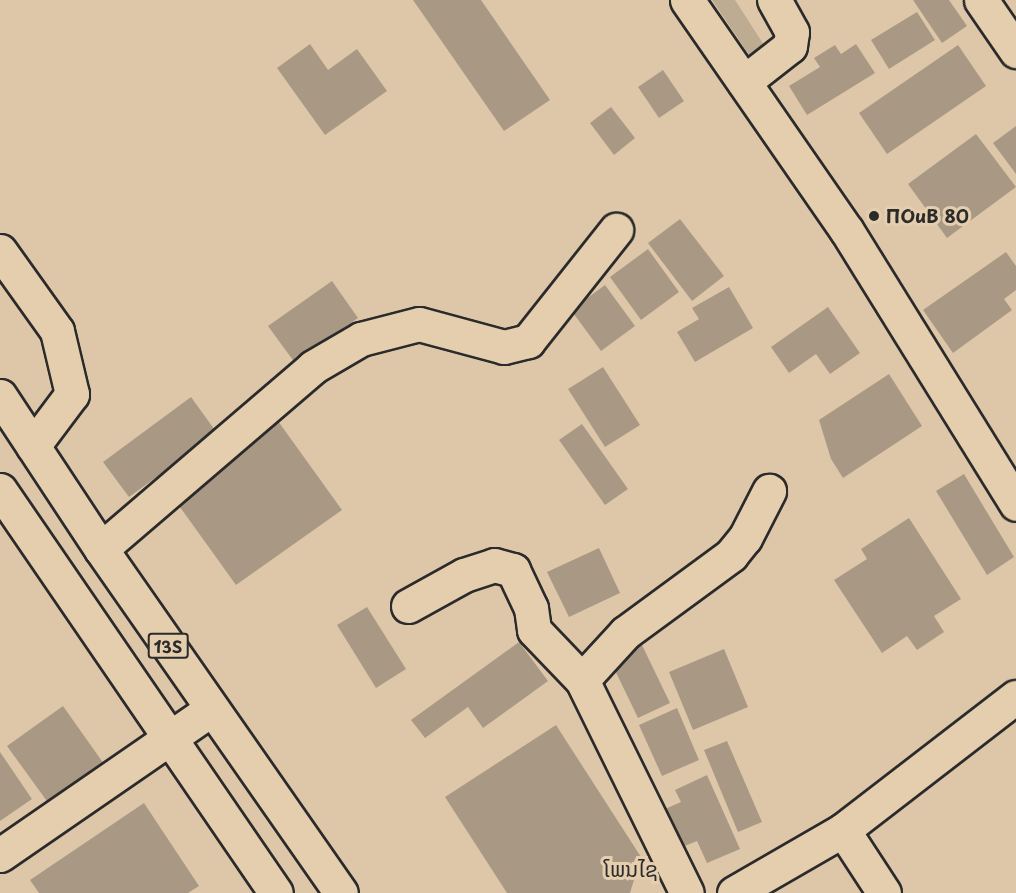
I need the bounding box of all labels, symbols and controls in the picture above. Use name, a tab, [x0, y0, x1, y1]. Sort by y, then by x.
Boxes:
place label: ПОиВ 80	[886, 205, 969, 227]
marker: ПОиВ 80	[867, 209, 881, 223]
road number: 13S	[147, 633, 189, 659]
district label: ໂພນໄຊ	[604, 855, 658, 881]

